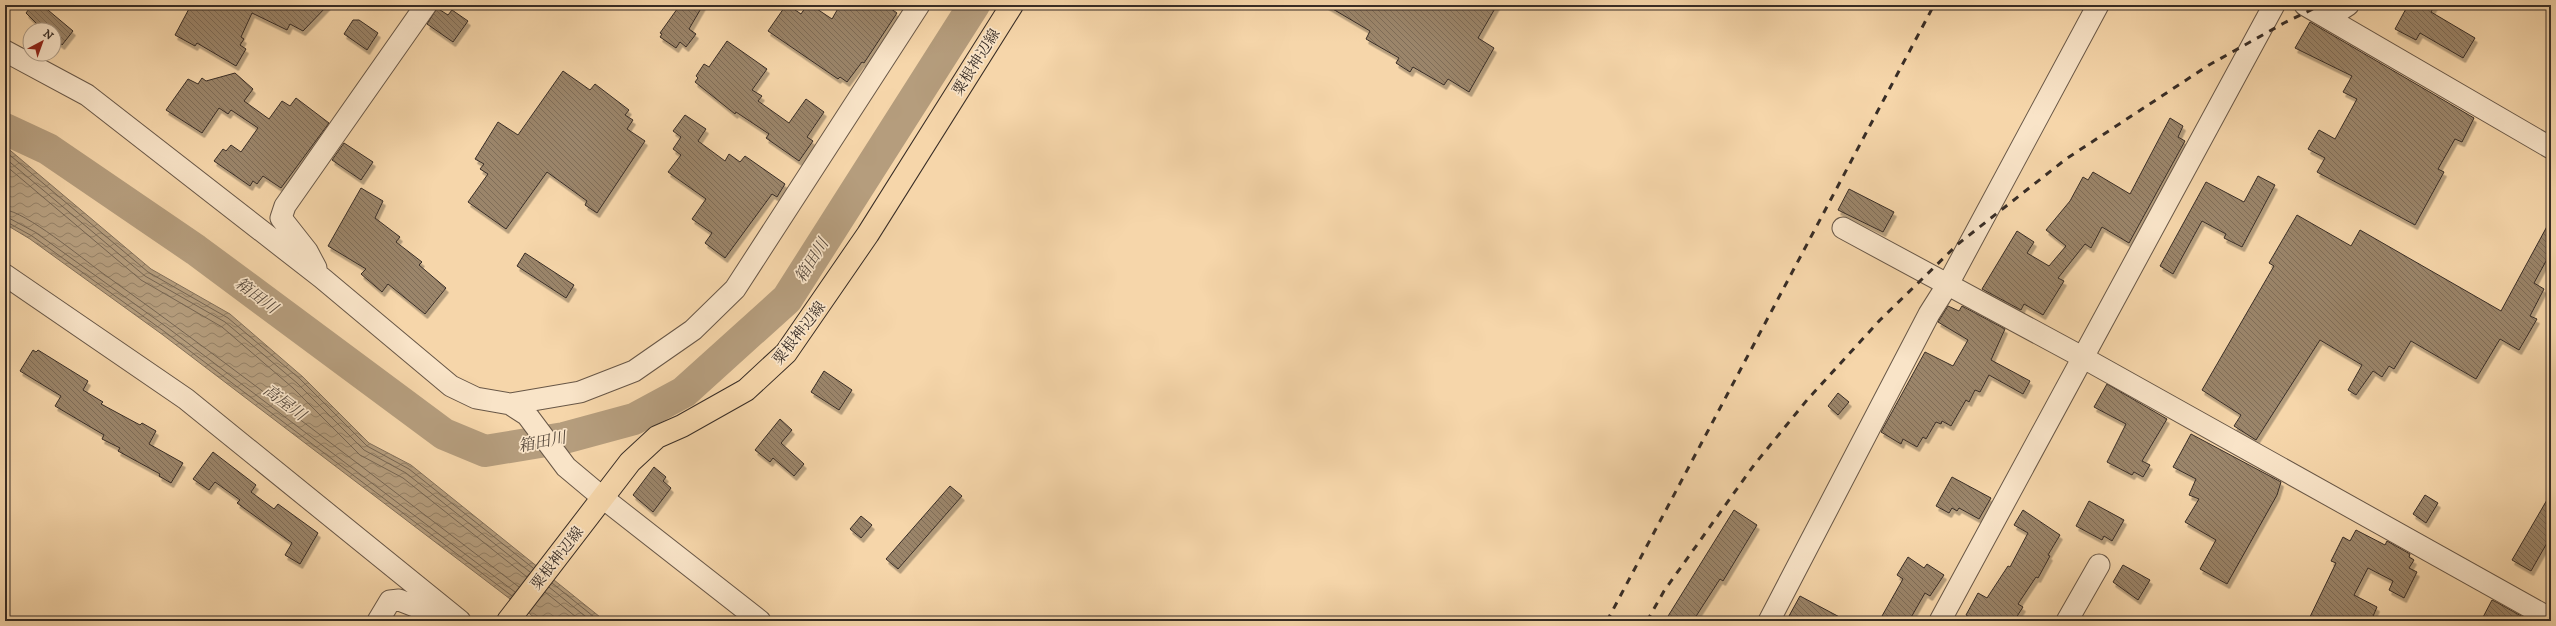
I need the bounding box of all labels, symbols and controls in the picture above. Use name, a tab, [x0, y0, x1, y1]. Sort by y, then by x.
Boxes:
north arrow	[22, 22, 62, 62]
street label: 粟根神辺線	[948, 25, 1004, 99]
text: N	[40, 27, 56, 43]
water label: 箱田川	[791, 233, 834, 286]
water label: 箱田川	[231, 273, 283, 319]
street label: 粟根神辺線	[769, 298, 830, 369]
water label: 高屋川	[259, 380, 311, 426]
water label: 箱田川	[517, 427, 570, 456]
street label: 粟根神辺線	[527, 523, 588, 594]

